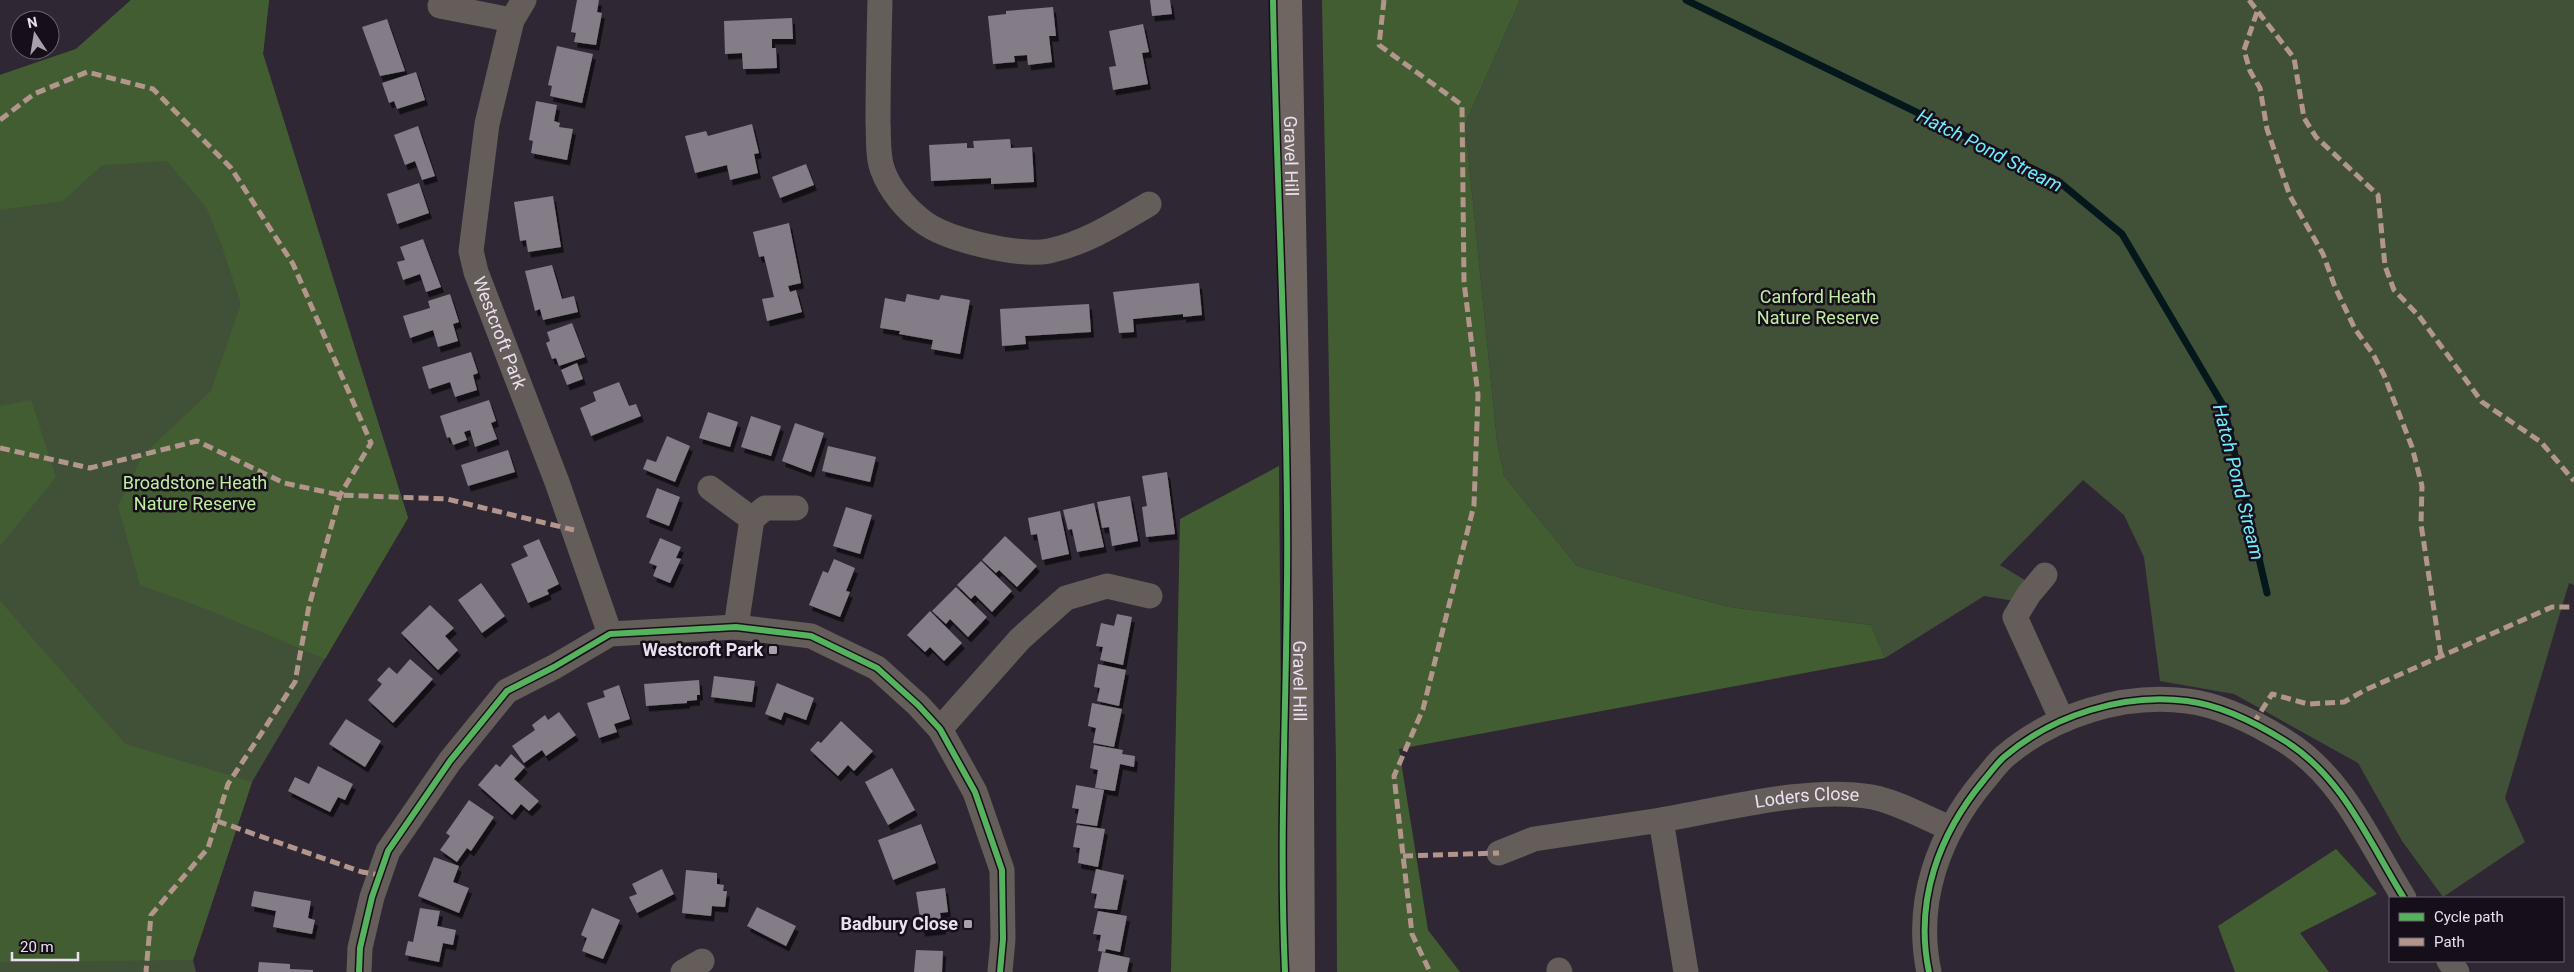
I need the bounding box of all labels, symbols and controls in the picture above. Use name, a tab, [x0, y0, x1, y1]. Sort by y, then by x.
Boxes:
north arrow	[10, 10, 60, 60]
text: N	[26, 13, 39, 31]
water label: Hatch Pond Stream	[1913, 104, 2066, 197]
street label: Gravel Hill	[1280, 115, 1303, 197]
street label: Westcroft Park	[469, 273, 531, 393]
park label: Canford Heath Nature Reserve	[1757, 286, 1879, 328]
water label: Hatch Pond Stream	[2208, 402, 2269, 562]
park label: Broadstone Heath Nature Reserve	[123, 472, 267, 514]
place label: Westcroft Park	[642, 639, 763, 660]
street label: Gravel Hill	[1289, 640, 1311, 721]
marker: Westcroft Park	[767, 644, 779, 656]
street label: Loders Close	[1753, 783, 1860, 812]
legend	[2389, 897, 2564, 962]
text: Cycle path	[2434, 908, 2504, 926]
place label: Badbury Close	[841, 913, 958, 934]
marker: Badbury Close	[962, 918, 974, 930]
scale bar	[12, 930, 79, 962]
text: Path	[2434, 933, 2465, 951]
text: 20 m	[20, 938, 54, 956]

